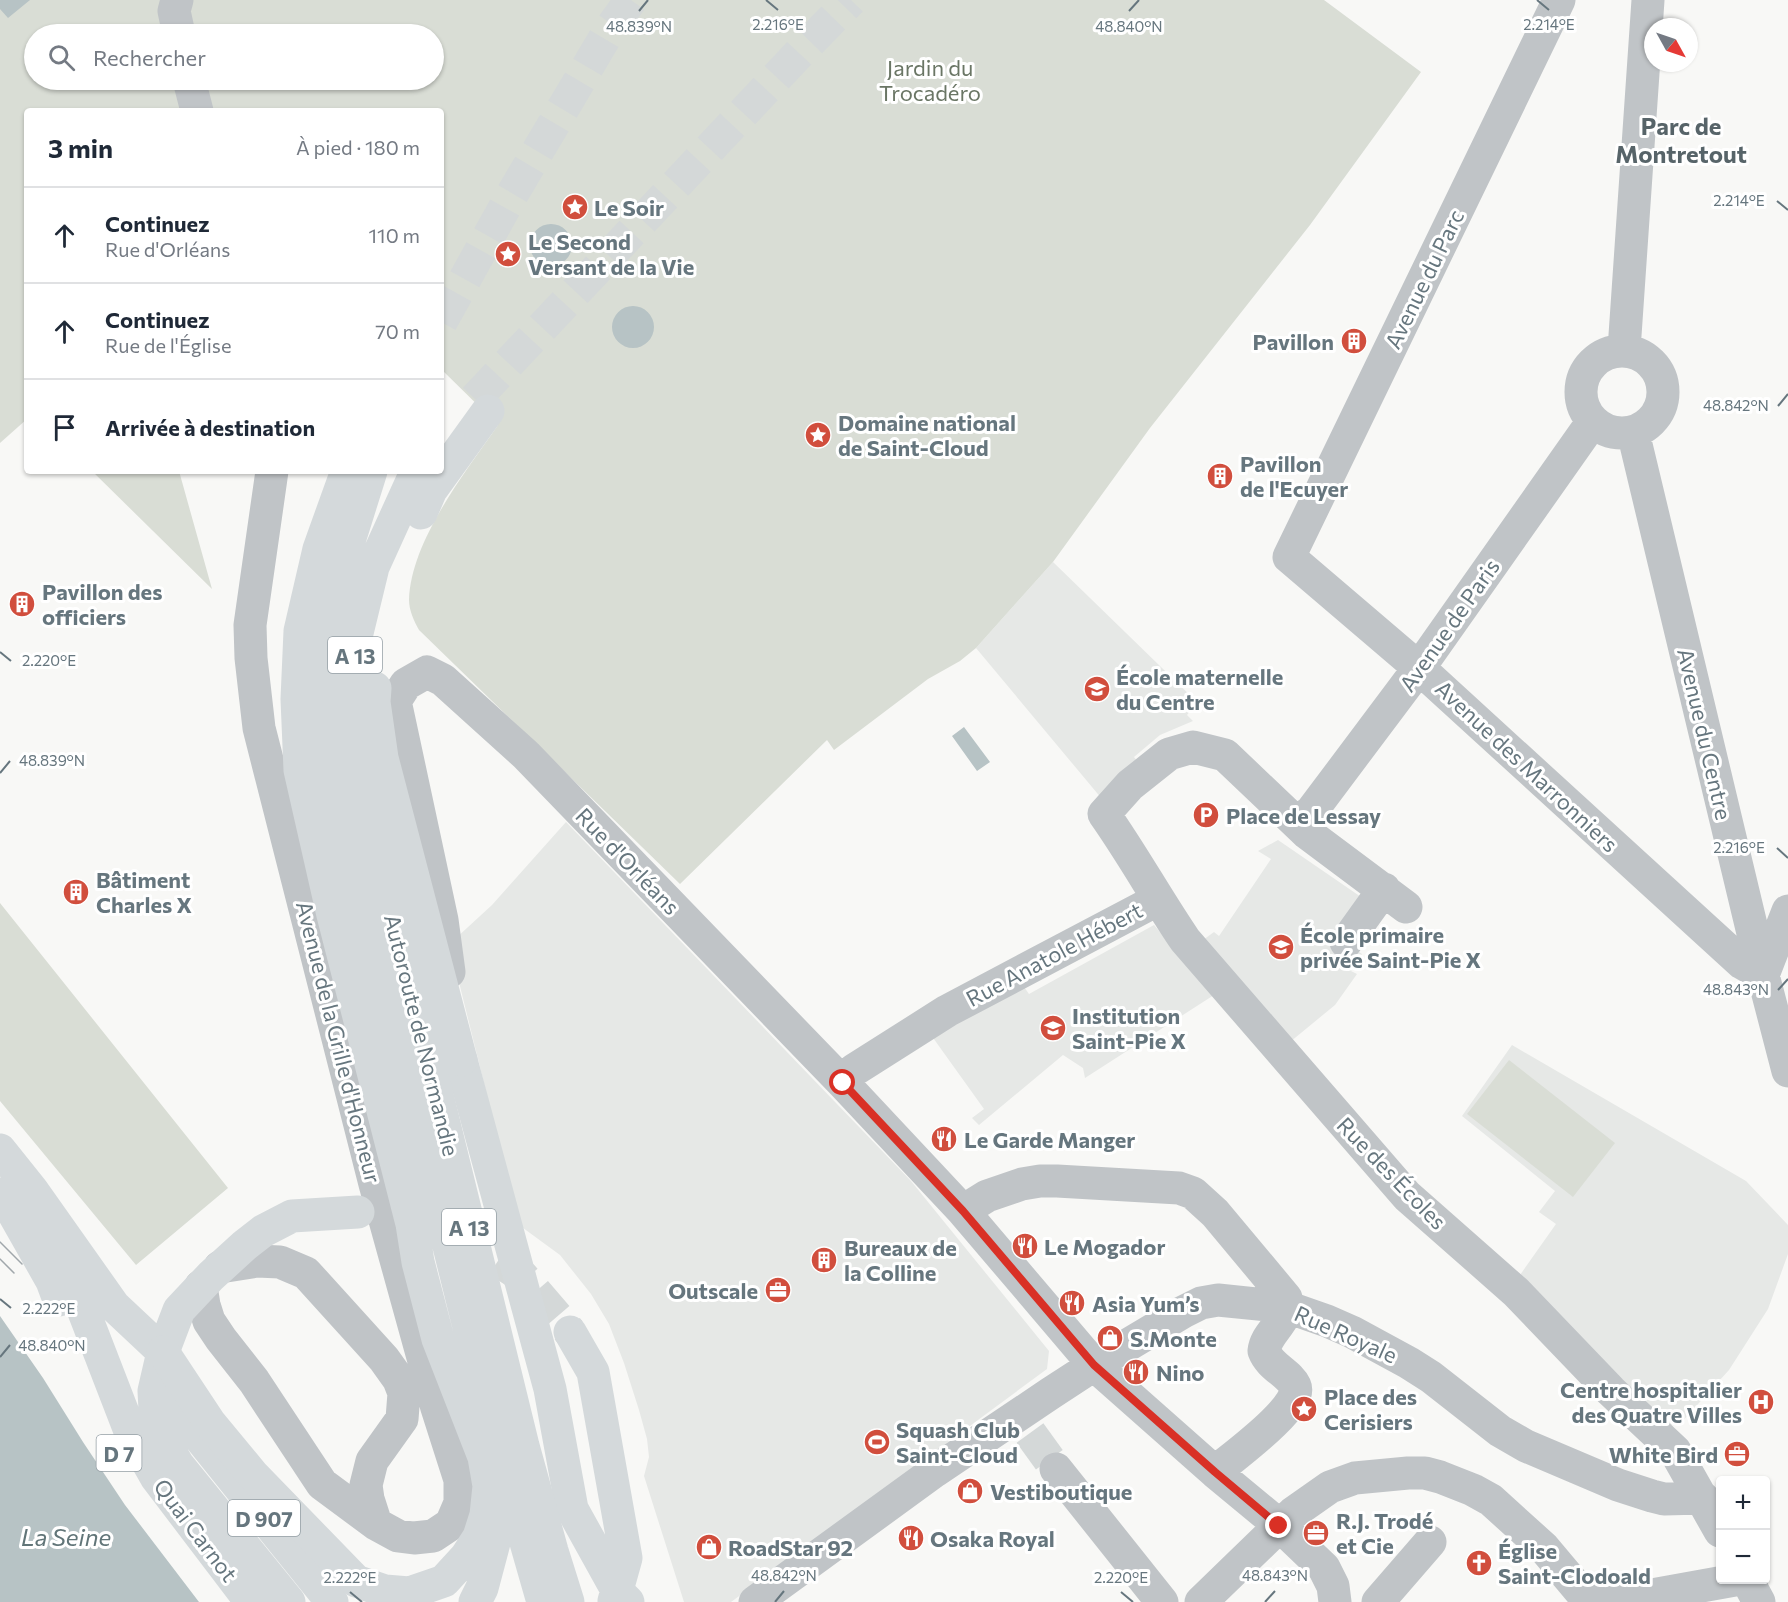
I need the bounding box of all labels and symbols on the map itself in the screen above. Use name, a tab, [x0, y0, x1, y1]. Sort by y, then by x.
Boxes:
text: 2.216°E	[752, 15, 804, 33]
text: 2.214°E	[1523, 15, 1575, 33]
text: 48.839°N	[606, 17, 672, 35]
text: 48.840°N	[1095, 17, 1163, 35]
north arrow	[1644, 18, 1698, 72]
park label: Jardin du Trocadéro	[879, 54, 981, 106]
district label: Parc de Montretout	[1615, 111, 1747, 168]
text: 2.214°E	[1713, 191, 1765, 209]
place icon: Le Soir	[560, 192, 590, 222]
place label: Le Soir	[594, 194, 664, 221]
street label: Avenue du Parc	[1379, 205, 1469, 353]
place label: Le Second Versant de la Vie	[528, 228, 694, 280]
place icon: Le Second Versant de la Vie	[493, 239, 523, 269]
building icon: Pavillon	[1339, 326, 1369, 356]
place label: Pavillon	[1252, 328, 1334, 355]
text: 48.842°N	[1703, 396, 1769, 414]
place label: Domaine national de Saint-Cloud	[838, 409, 1016, 461]
place icon: Domaine national de Saint-Cloud	[803, 420, 833, 450]
place label: Pavillon de l'Ecuyer	[1240, 450, 1348, 502]
building icon: Pavillon de l'Ecuyer	[1205, 461, 1235, 491]
street label: Avenue de Paris	[1393, 553, 1505, 697]
place label: Pavillon des officiers	[42, 578, 162, 630]
building icon: Pavillon des officiers	[7, 589, 37, 619]
road number: A 13	[328, 637, 382, 673]
street label: Avenue du Centre	[1672, 646, 1738, 822]
text: 2.220°E	[22, 651, 76, 669]
place label: École maternelle du Centre	[1116, 663, 1283, 715]
school or university icon: École maternelle du Centre	[1082, 674, 1112, 704]
street label: Avenue des Marronniers	[1430, 674, 1624, 858]
text: 48.839°N	[19, 751, 85, 769]
parking icon: Place de Lessay	[1191, 800, 1221, 830]
street label: Rue d'Orléans	[570, 802, 686, 920]
place label: Place de Lessay	[1226, 802, 1381, 829]
text: 2.216°E	[1713, 838, 1765, 856]
place label: Bâtiment Charles X	[96, 866, 192, 918]
building icon: Bâtiment Charles X	[61, 877, 91, 907]
street label: Rue Anatole Hébert	[961, 896, 1147, 1012]
street label: Avenue de la Grille d'Honneur	[291, 898, 387, 1186]
street label: Autoroute de Normandie	[379, 911, 465, 1159]
place label: École primaire privée Saint-Pie X	[1300, 921, 1482, 973]
school or university icon: École primaire privée Saint-Pie X	[1266, 932, 1296, 962]
text: 48.843°N	[1703, 980, 1769, 998]
place label: Institution Saint-Pie X	[1072, 1002, 1187, 1054]
school or university icon: Institution Saint-Pie X	[1038, 1013, 1068, 1043]
route start	[829, 1069, 855, 1095]
street label: Rue des Écoles	[1332, 1111, 1452, 1235]
restaurant icon: Le Garde Manger	[929, 1124, 959, 1154]
place label: Le Garde Manger	[964, 1126, 1135, 1153]
road number: A 13	[442, 1209, 496, 1245]
restaurant icon: Le Mogador	[1010, 1231, 1040, 1261]
place label: Le Mogador	[1044, 1233, 1165, 1260]
place label: Bureaux de la Colline	[844, 1234, 957, 1286]
building icon: Bureaux de la Colline	[809, 1245, 839, 1275]
office icon: Outscale	[763, 1275, 793, 1305]
place label: Outscale	[668, 1277, 758, 1304]
restaurant icon: Asia Yum’s	[1057, 1288, 1087, 1318]
place label: Asia Yum’s	[1092, 1290, 1200, 1317]
text: 2.222°E	[23, 1299, 76, 1317]
street label: Rue Royale	[1291, 1299, 1401, 1369]
shop icon: S.Monte	[1095, 1323, 1125, 1353]
place label: S.Monte	[1130, 1325, 1217, 1352]
text: 48.840°N	[18, 1336, 86, 1354]
restaurant icon: Nino	[1121, 1357, 1151, 1387]
place label: Nino	[1156, 1359, 1205, 1386]
place label: Centre hospitalier des Quatre Villes	[1560, 1376, 1742, 1428]
place label: Place des Cerisiers	[1324, 1383, 1417, 1435]
hospital icon: Centre hospitalier des Quatre Villes	[1746, 1387, 1776, 1417]
place icon: Place des Cerisiers	[1289, 1394, 1319, 1424]
place label: Squash Club Saint-Cloud	[896, 1416, 1020, 1468]
sports icon: Squash Club Saint-Cloud	[862, 1427, 892, 1457]
road number: D 7	[96, 1435, 142, 1471]
office icon: White Bird	[1722, 1439, 1752, 1469]
place label: White Bird	[1609, 1441, 1718, 1468]
street label: Quai Carnot	[149, 1473, 243, 1587]
shop icon: Vestiboutique	[955, 1476, 985, 1506]
place label: Vestiboutique	[990, 1478, 1132, 1505]
road number: D 907	[228, 1500, 300, 1536]
place label: R.J. Trodé et Cie	[1336, 1507, 1433, 1559]
route end	[1265, 1512, 1291, 1538]
office icon: R.J. Trodé et Cie	[1301, 1518, 1331, 1548]
water label: La Seine	[21, 1522, 111, 1551]
restaurant icon: Osaka Royal	[896, 1523, 926, 1553]
place label: Osaka Royal	[930, 1525, 1055, 1552]
shop icon: RoadStar 92	[694, 1532, 724, 1562]
place label: RoadStar 92	[728, 1534, 853, 1561]
place label: Église Saint-Clodoald	[1498, 1537, 1651, 1589]
church icon: Église Saint-Clodoald	[1464, 1548, 1494, 1578]
text: 48.842°N	[751, 1566, 817, 1584]
text: 48.843°N	[1242, 1566, 1308, 1584]
text: 2.222°E	[324, 1568, 377, 1586]
text: 2.220°E	[1094, 1568, 1148, 1586]

